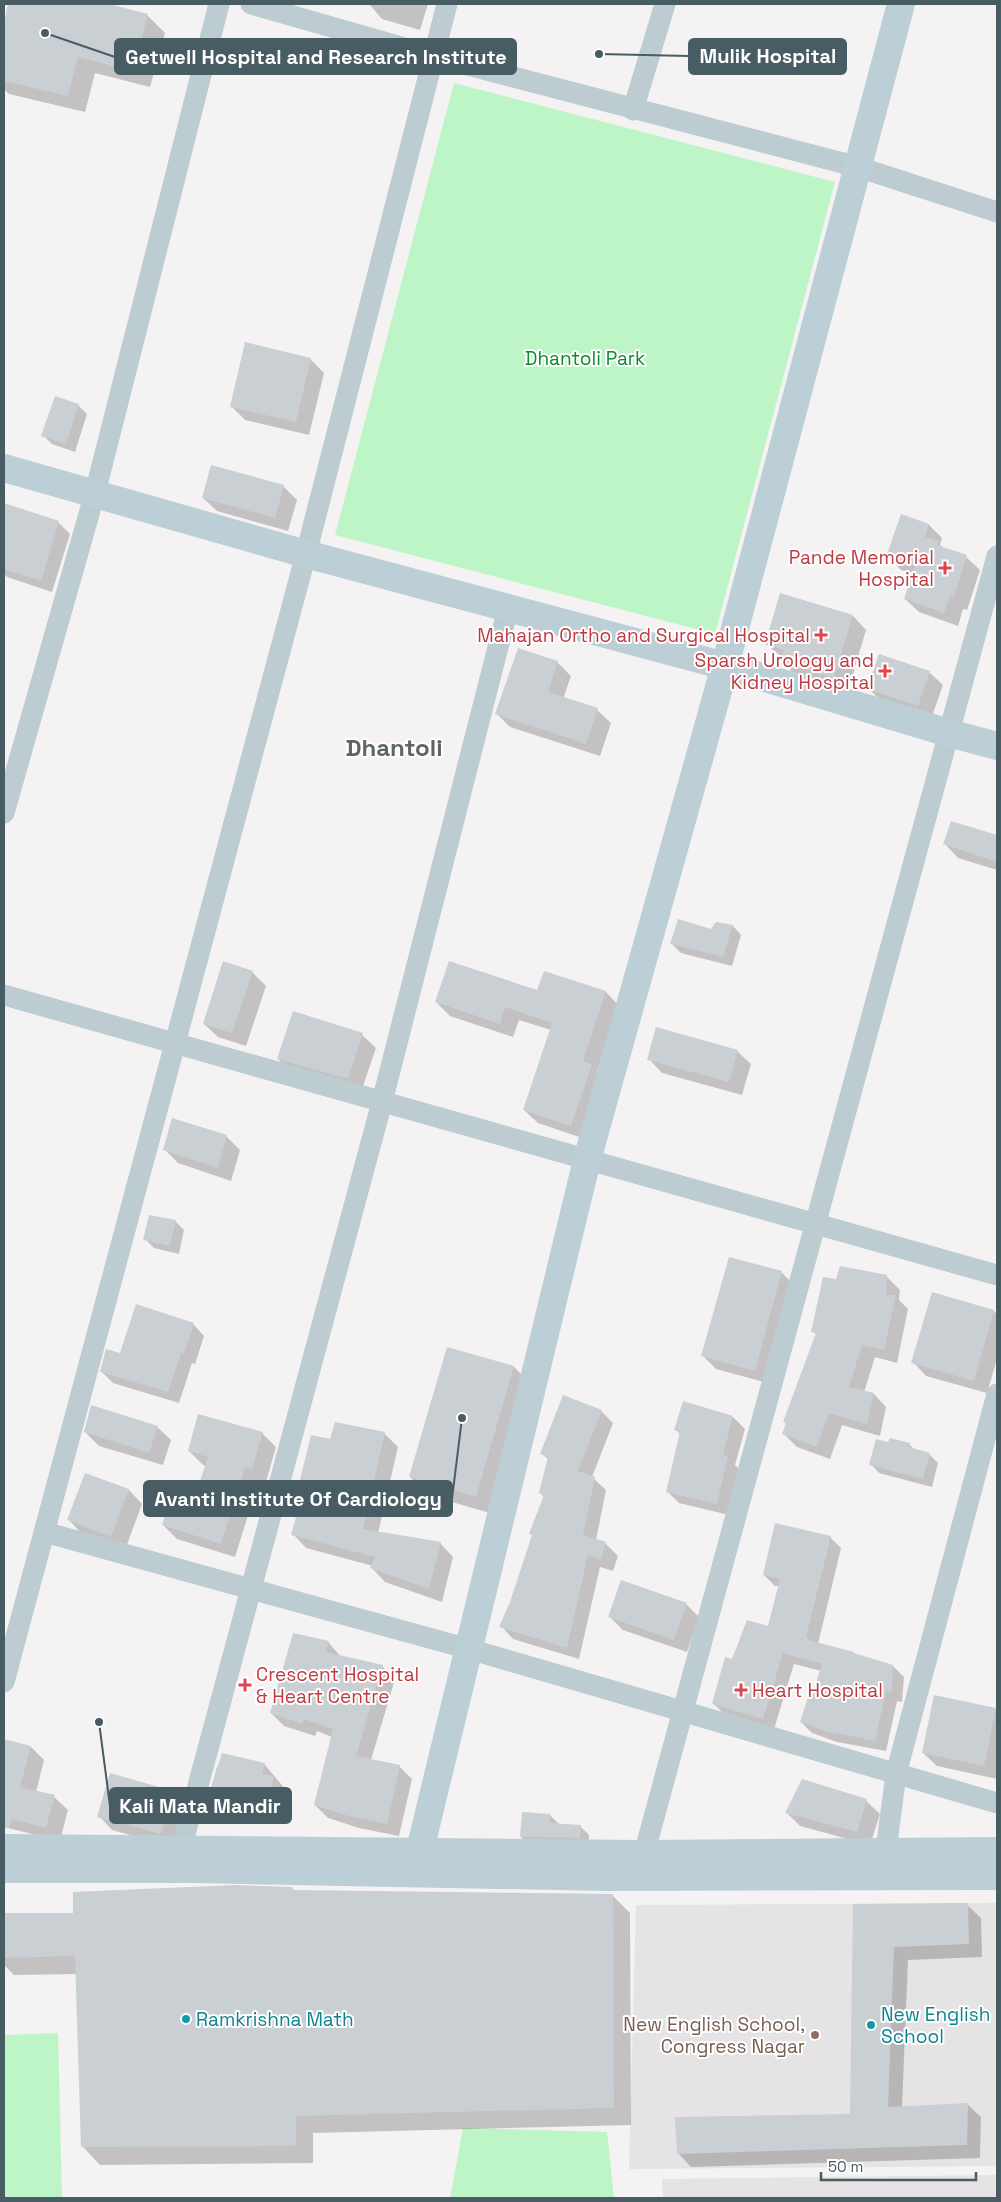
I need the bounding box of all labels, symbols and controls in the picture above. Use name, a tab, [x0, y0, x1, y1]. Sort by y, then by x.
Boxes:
callout: Getwell Hospital and Research Institute	[115, 39, 516, 74]
callout: Mulik Hospital	[689, 39, 846, 74]
text: Mulik Hospital	[700, 43, 836, 69]
text: Getwell Hospital and Research Institute	[125, 44, 507, 70]
park label: Dhantoli Park	[525, 346, 645, 371]
place label: Pande Memorial Hospital	[789, 545, 934, 592]
marker: Pande Memorial Hospital	[938, 561, 952, 575]
place label: Mahajan Ortho and Surgical Hospital	[477, 623, 810, 648]
marker: Mahajan Ortho and Surgical Hospital	[814, 628, 828, 642]
place label: Sparsh Urology and Kidney Hospital	[695, 648, 874, 695]
marker: Sparsh Urology and Kidney Hospital	[878, 664, 892, 678]
district label: Dhantoli	[345, 732, 443, 763]
callout: Avanti Institute Of Cardiology	[144, 1481, 452, 1516]
text: Avanti Institute Of Cardiology	[154, 1486, 442, 1512]
place label: Crescent Hospital & Heart Centre	[256, 1662, 419, 1709]
marker: Crescent Hospital & Heart Centre	[238, 1678, 252, 1692]
place label: Heart Hospital	[752, 1678, 883, 1703]
marker: Heart Hospital	[734, 1683, 748, 1697]
callout: Kali Mata Mandir	[110, 1788, 291, 1823]
text: Kali Mata Mandir	[119, 1793, 281, 1819]
place label: New English School	[881, 2002, 990, 2049]
place label: Ramkrishna Math	[196, 2007, 354, 2032]
place label: New English School, Congress Nagar	[623, 2012, 805, 2059]
marker: Ramkrishna Math	[180, 2013, 192, 2025]
marker: New English School	[865, 2019, 877, 2031]
marker: New English School, Congress Nagar	[809, 2029, 821, 2041]
scale bar	[821, 2150, 976, 2182]
text: 50 m	[828, 2157, 863, 2176]

